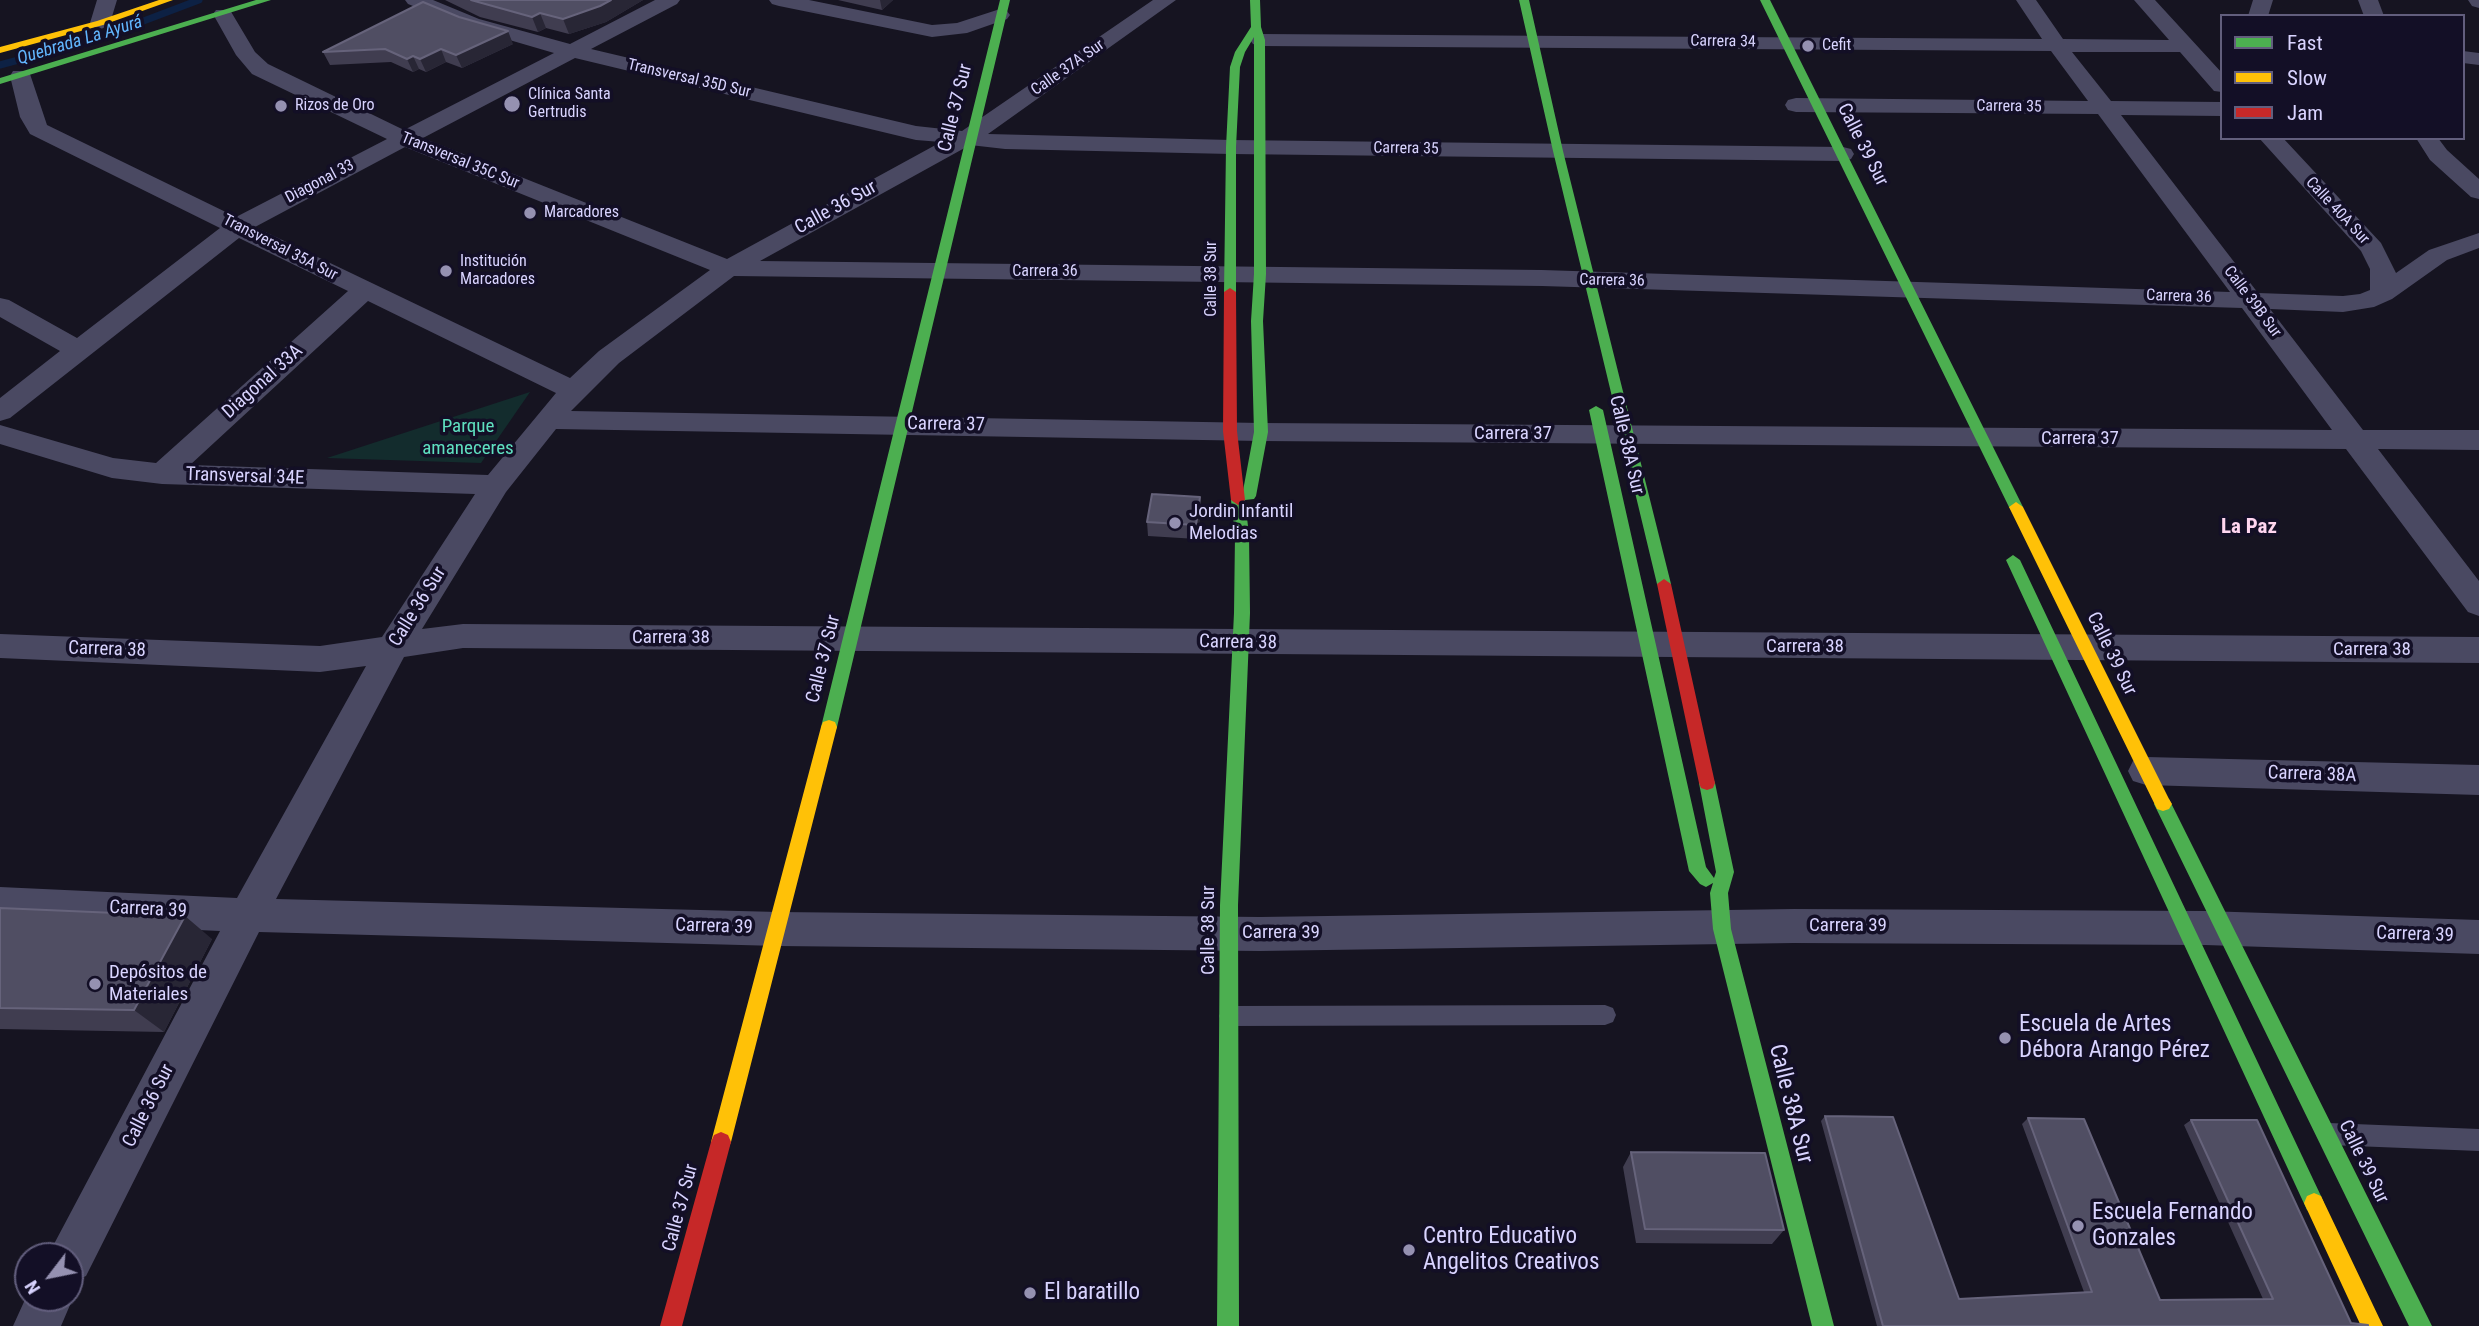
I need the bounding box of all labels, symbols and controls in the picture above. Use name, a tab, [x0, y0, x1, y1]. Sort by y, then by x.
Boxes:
water label: Quebrada La Ayurá	[15, 12, 145, 70]
legend	[2220, 14, 2465, 140]
text: Fast	[2287, 31, 2323, 55]
street label: Carrera 34	[1690, 32, 1756, 52]
street label: Calle 37A Sur	[1028, 36, 1108, 100]
place label: Cefit	[1822, 36, 1851, 56]
marker: Cefit	[1800, 38, 1816, 54]
street label: Transversal 35D Sur	[625, 55, 753, 103]
street label: Calle 37 Sur	[934, 62, 978, 154]
text: Slow	[2287, 66, 2327, 90]
place label: Clínica Santa Gertrudis	[528, 85, 611, 123]
marker: Clínica Santa Gertrudis	[502, 94, 522, 114]
place label: Rizos de Oro	[295, 96, 375, 116]
street label: Carrera 35	[1976, 97, 2042, 117]
marker: Rizos de Oro	[273, 98, 289, 114]
street label: Calle 39 Sur	[1831, 100, 1893, 190]
text: Jam	[2287, 101, 2323, 125]
street label: Transversal 35C Sur	[398, 129, 522, 193]
street label: Carrera 35	[1373, 139, 1439, 159]
street label: Diagonal 33	[282, 156, 358, 208]
street label: Calle 40A Sur	[2301, 173, 2373, 249]
street label: Calle 36 Sur	[791, 176, 881, 240]
place label: Marcadores	[544, 203, 619, 223]
marker: Marcadores	[522, 205, 538, 221]
street label: Transversal 35A Sur	[219, 211, 341, 285]
street label: Calle 38 Sur	[1202, 241, 1222, 317]
place label: Institución Marcadores	[460, 252, 535, 290]
street label: Carrera 36	[1012, 262, 1078, 282]
marker: Institución Marcadores	[438, 263, 454, 279]
street label: Calle 39B Sur	[2219, 263, 2285, 341]
street label: Carrera 36	[1579, 271, 1645, 291]
street label: Carrera 36	[2146, 286, 2212, 308]
street label: Diagonal 33A	[218, 340, 308, 424]
street label: Calle 38A Sur	[1604, 393, 1648, 497]
street label: Carrera 37	[907, 413, 985, 437]
park label: Parque amaneceres	[422, 416, 514, 460]
street label: Carrera 37	[1474, 423, 1552, 445]
street label: Carrera 37	[2041, 428, 2119, 450]
street label: Transversal 34E	[185, 464, 305, 490]
place label: Jordin Infantil Melodias	[1189, 501, 1293, 545]
marker: Jordin Infantil Melodias	[1167, 515, 1183, 531]
district label: La Paz	[2221, 515, 2277, 541]
street label: Calle 36 Sur	[385, 563, 451, 651]
street label: Calle 39 Sur	[2081, 609, 2141, 699]
street label: Calle 37 Sur	[802, 613, 846, 705]
street label: Carrera 38	[632, 627, 710, 649]
street label: Carrera 38	[1199, 631, 1277, 655]
street label: Carrera 38	[1766, 636, 1844, 658]
street label: Carrera 38	[68, 637, 146, 663]
street label: Carrera 38	[2333, 639, 2411, 661]
street label: Carrera 38A	[2267, 762, 2357, 788]
street label: Calle 38 Sur	[1198, 885, 1220, 975]
street label: Carrera 39	[109, 897, 187, 923]
street label: Carrera 39	[675, 914, 753, 940]
street label: Carrera 39	[1809, 915, 1887, 937]
street label: Carrera 39	[1242, 922, 1320, 944]
street label: Carrera 39	[2376, 922, 2454, 948]
place label: Depósitos de Materiales	[109, 962, 207, 1006]
marker: Depósitos de Materiales	[87, 976, 103, 992]
place label: Escuela de Artes Débora Arango Pérez	[2019, 1011, 2210, 1065]
marker: Escuela de Artes Débora Arango Pérez	[1997, 1030, 2013, 1046]
street label: Calle 38A Sur	[1762, 1041, 1818, 1167]
street label: Calle 36 Sur	[118, 1061, 180, 1151]
street label: Calle 39 Sur	[2333, 1117, 2393, 1207]
street label: Calle 37 Sur	[658, 1162, 704, 1254]
place label: Escuela Fernando Gonzales	[2092, 1199, 2253, 1253]
marker: Escuela Fernando Gonzales	[2070, 1218, 2086, 1234]
place label: Centro Educativo Angelitos Creativos	[1423, 1223, 1599, 1277]
north arrow	[14, 1242, 84, 1312]
marker: Centro Educativo Angelitos Creativos	[1401, 1242, 1417, 1258]
text: N	[20, 1276, 45, 1298]
place label: El baratillo	[1044, 1279, 1140, 1307]
marker: El baratillo	[1022, 1285, 1038, 1301]

